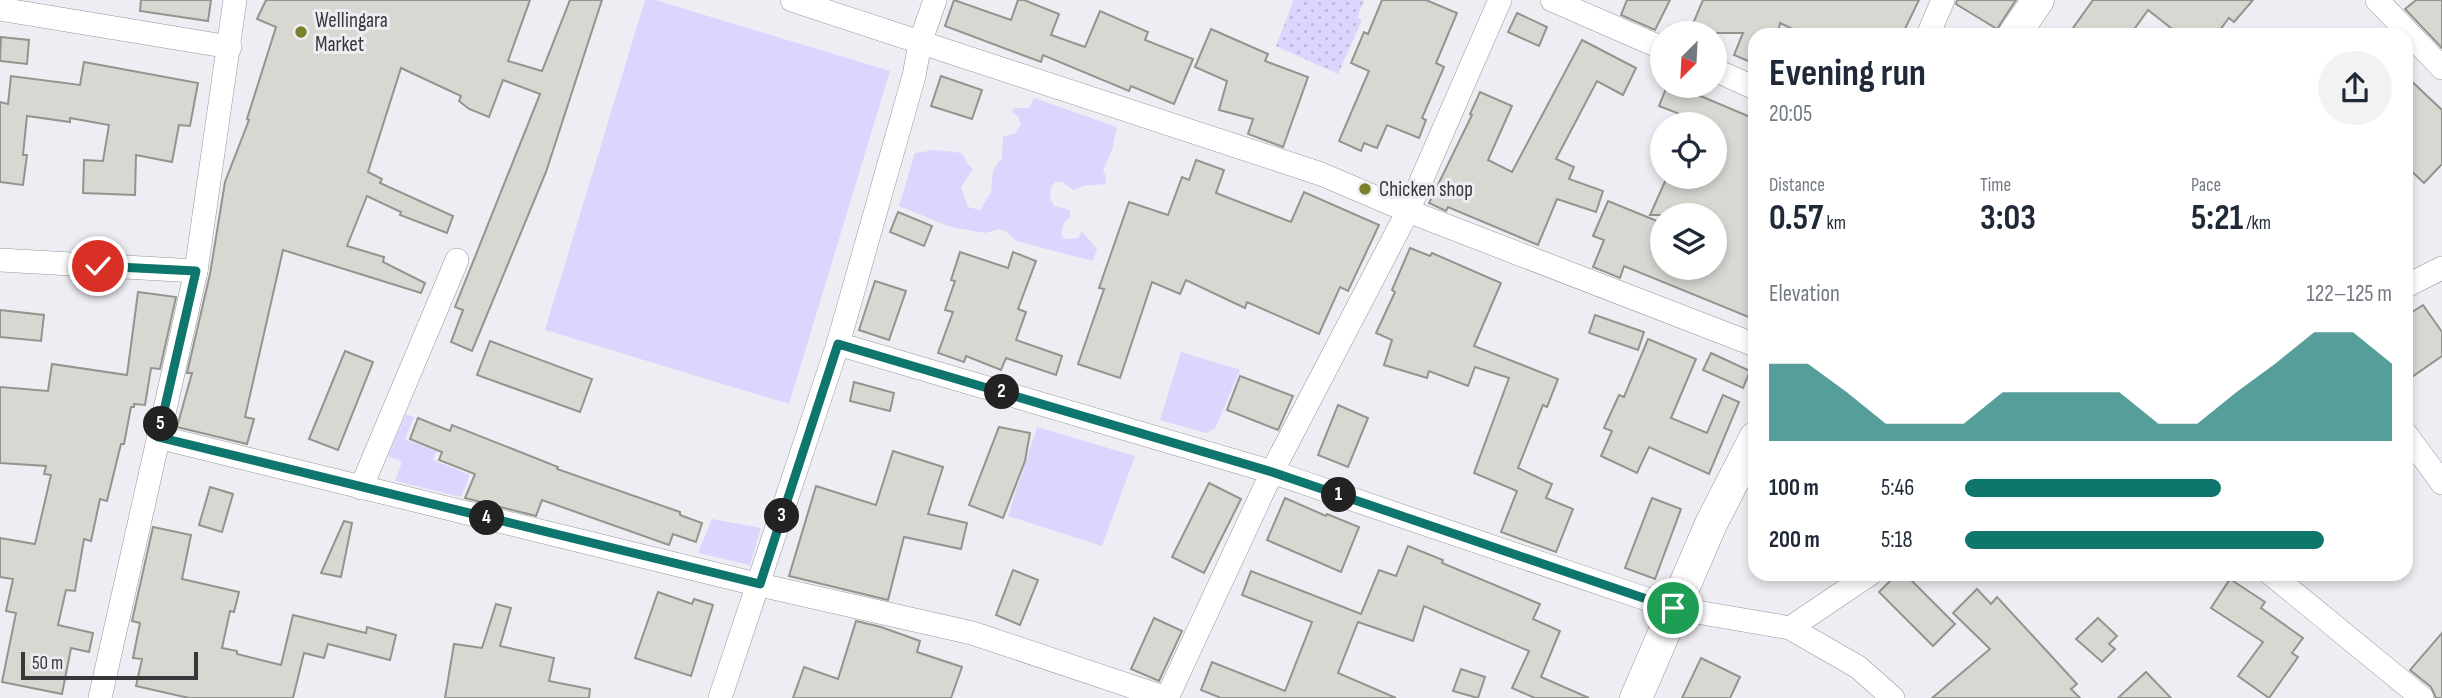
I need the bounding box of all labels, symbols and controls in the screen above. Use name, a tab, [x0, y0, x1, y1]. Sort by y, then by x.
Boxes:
place label: Wellingara Market	[315, 8, 388, 57]
north arrow	[1650, 21, 1727, 98]
map controls	[1650, 21, 1727, 280]
marker: Wellingara Market	[293, 24, 309, 40]
text: Evening run	[1769, 51, 1926, 96]
button: share	[2318, 51, 2392, 125]
text: 20:05	[1769, 100, 1812, 128]
button: locate	[1650, 112, 1727, 189]
text: Distance	[1769, 174, 1825, 197]
text: Time	[1980, 174, 2011, 197]
text: Pace	[2191, 174, 2221, 197]
place label: Chicken shop	[1379, 177, 1473, 202]
marker: Chicken shop	[1357, 181, 1373, 197]
text: 0.57	[1769, 197, 1823, 240]
text: 3:03	[1980, 197, 2036, 240]
text: 5:21	[2191, 197, 2243, 240]
button: layers	[1650, 203, 1727, 280]
text: km	[1823, 212, 1846, 235]
text: /km	[2243, 212, 2271, 235]
pin	[68, 236, 128, 296]
icon: check	[79, 247, 117, 285]
text: Elevation	[1769, 280, 1840, 308]
text: 122–125 m	[2306, 280, 2392, 308]
pin: 2	[984, 374, 1020, 410]
text: 2	[997, 380, 1006, 403]
pin: 5	[144, 406, 178, 442]
text: 5	[156, 412, 165, 435]
text: 100 m	[1769, 474, 1819, 502]
text: 5:46	[1881, 474, 1914, 502]
pin: 1	[1322, 477, 1356, 512]
text: 1	[1335, 483, 1342, 506]
pin: 3	[764, 498, 800, 534]
pin: 4	[470, 500, 504, 536]
text: 3	[777, 504, 786, 527]
text: 4	[482, 506, 491, 529]
text: 200 m	[1769, 526, 1820, 554]
text: 5:18	[1881, 526, 1913, 554]
pin	[1643, 578, 1703, 638]
icon: arrive	[1654, 589, 1692, 627]
scale bar	[21, 649, 198, 681]
text: 50 m	[32, 652, 63, 675]

